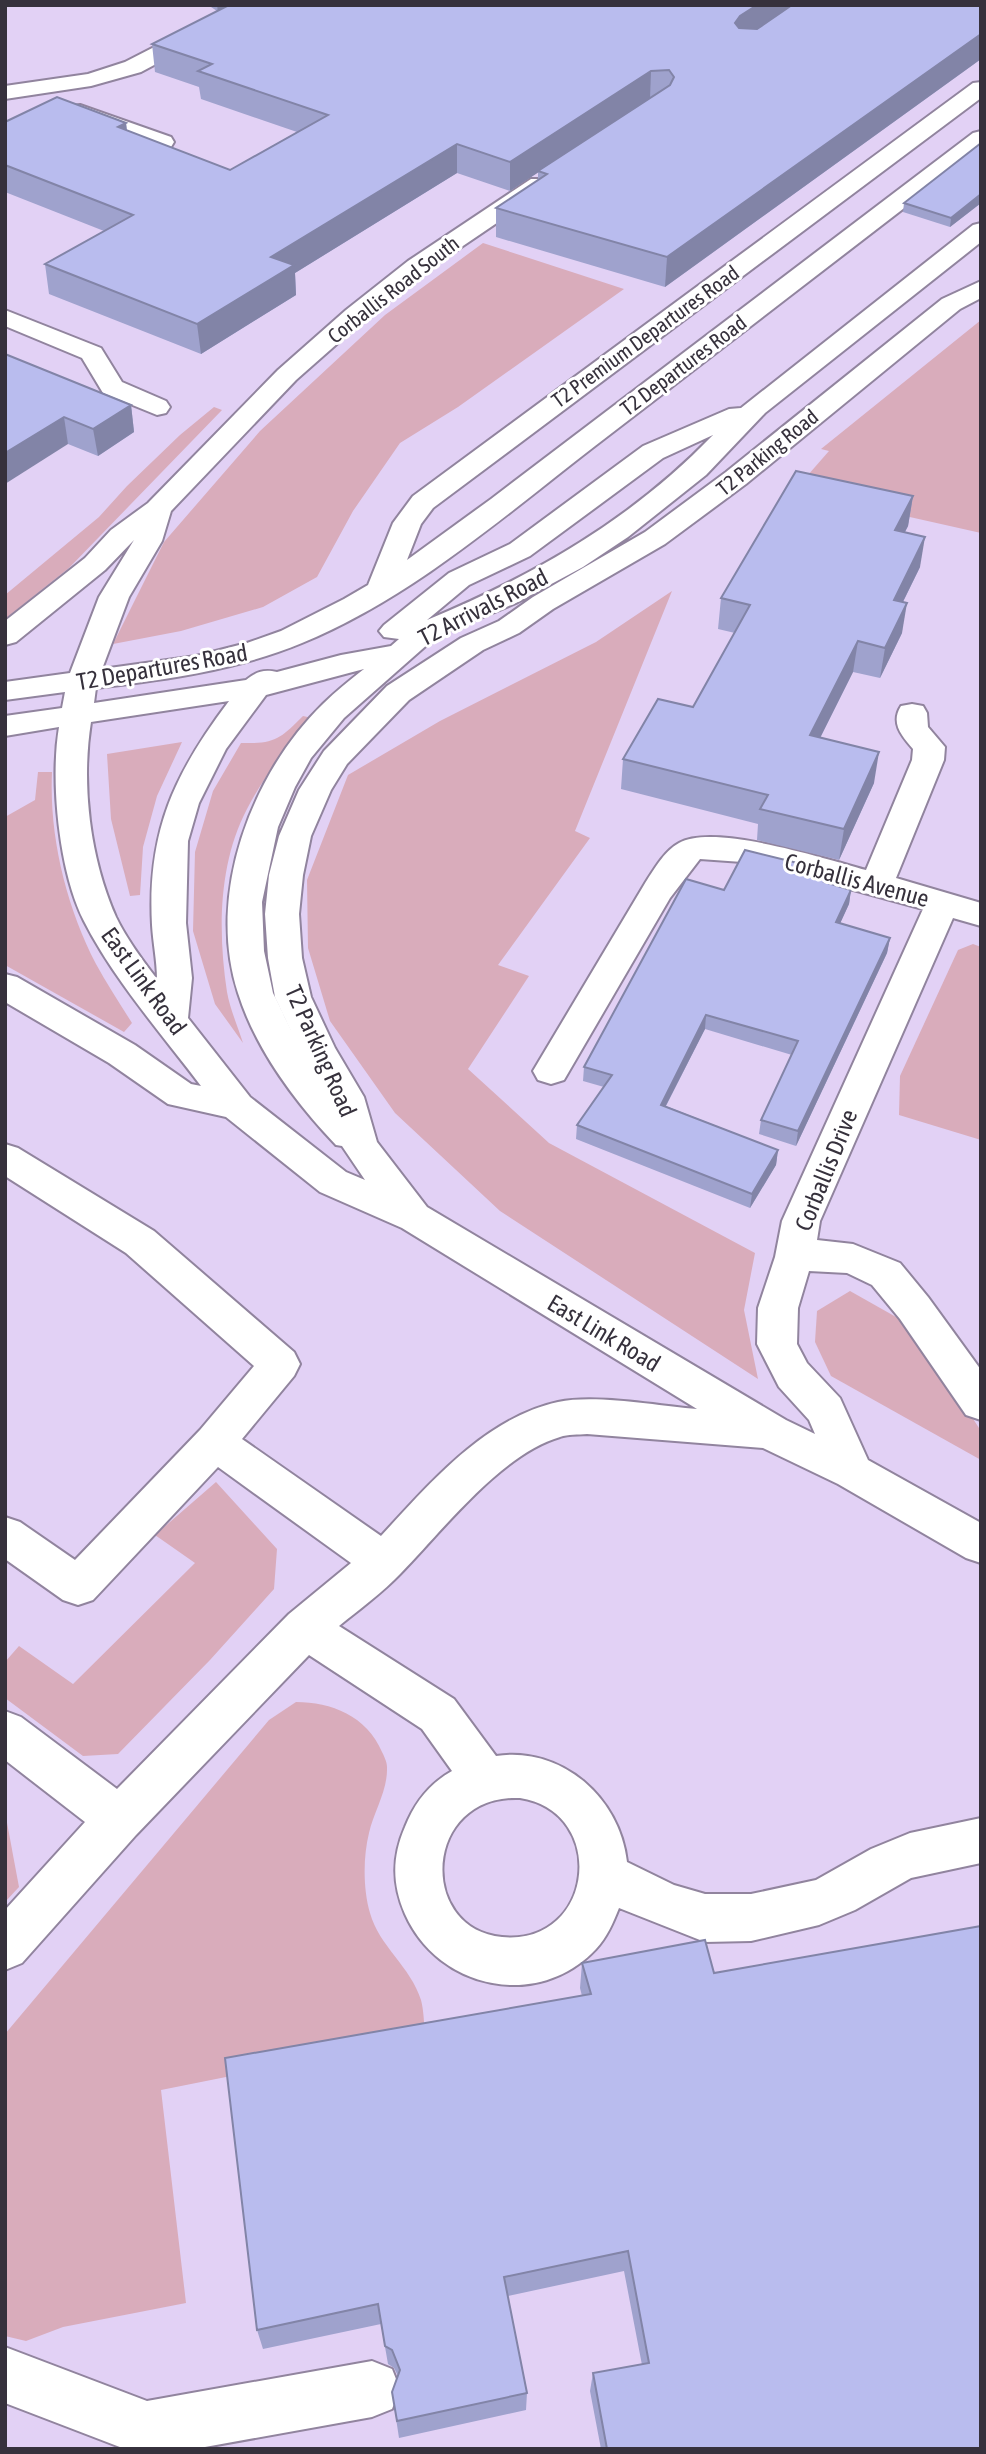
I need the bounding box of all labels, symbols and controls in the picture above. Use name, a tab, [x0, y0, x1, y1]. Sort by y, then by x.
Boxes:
street label: Corballis Road South	[323, 230, 463, 348]
street label: T2 Premium Departures Road	[547, 260, 743, 412]
street label: T2 Departures Road	[615, 310, 751, 420]
street label: T2 Parking Road	[711, 404, 823, 500]
street label: T2 Arrivals Road	[414, 563, 552, 651]
street label: T2 Departures Road	[75, 639, 249, 695]
street label: Corballis Avenue	[782, 848, 932, 912]
street label: East Link Road	[96, 922, 192, 1040]
street label: T2 Parking Road	[280, 981, 362, 1121]
street label: Corballis Drive	[789, 1105, 863, 1235]
street label: East Link Road	[543, 1289, 665, 1377]

